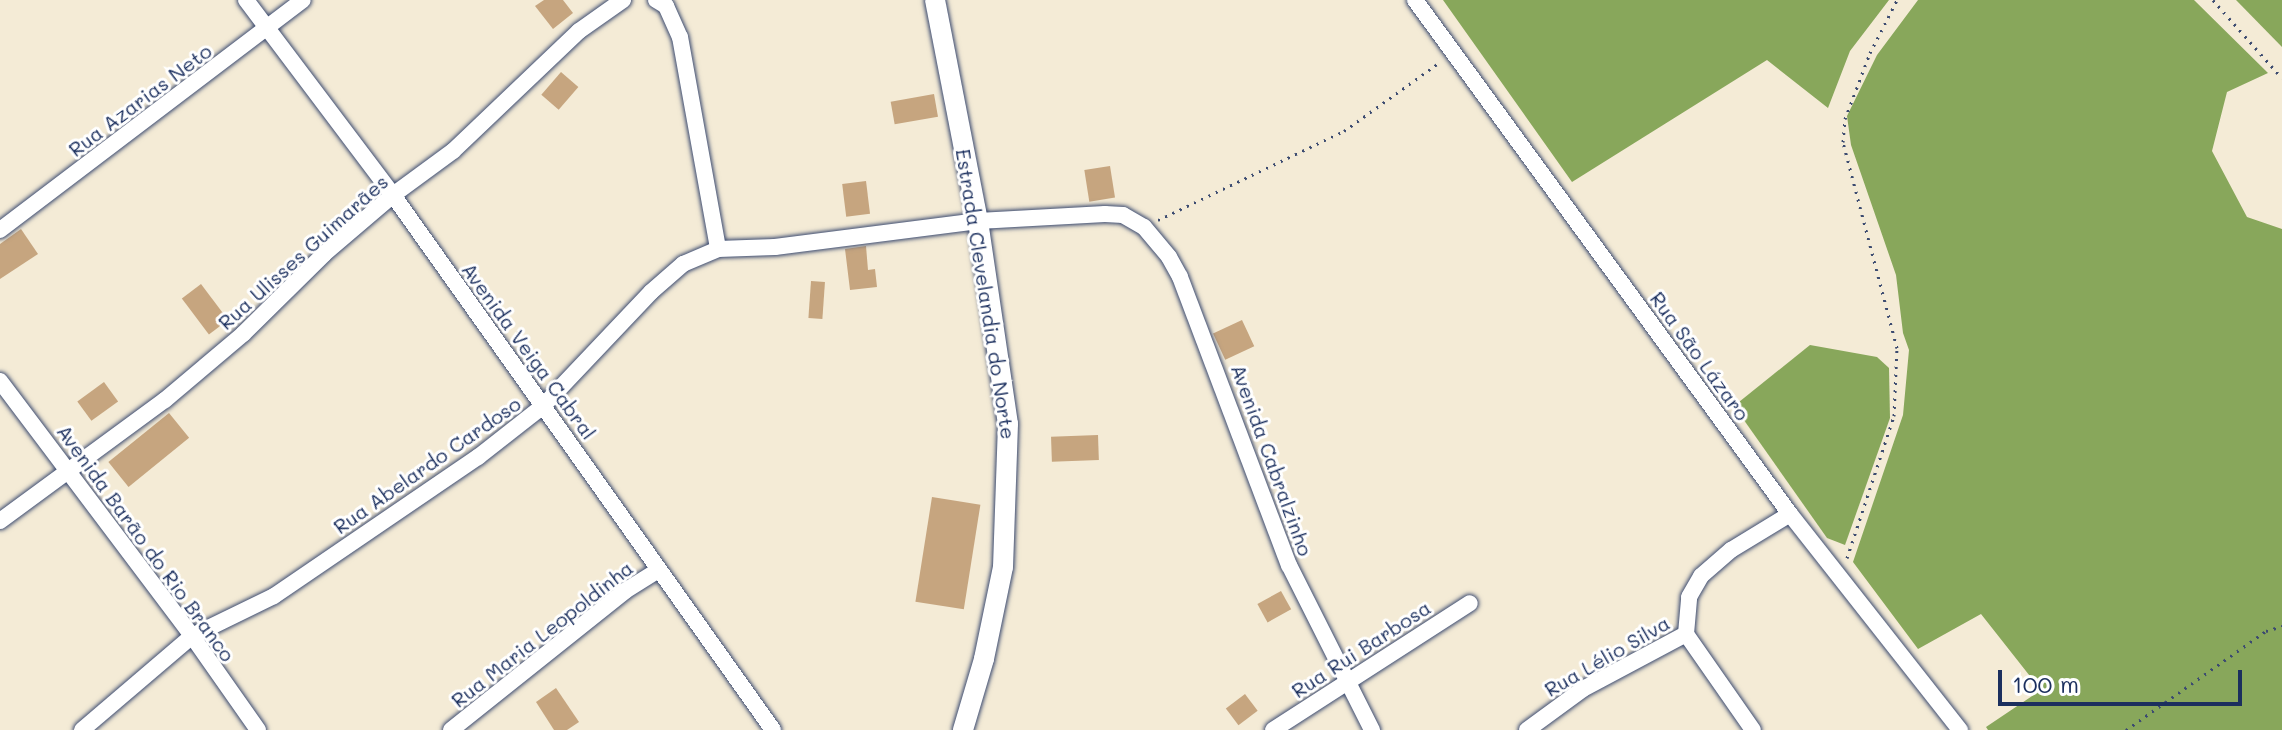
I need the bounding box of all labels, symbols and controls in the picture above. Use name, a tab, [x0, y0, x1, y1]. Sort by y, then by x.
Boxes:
street label: Rua Azarias Neto	[64, 38, 216, 162]
street label: Estrada Clevelandia do Norte	[951, 147, 1021, 441]
street label: Rua Ulisses Guimarães	[213, 170, 393, 334]
street label: Avenida Veiga Cabral	[457, 258, 601, 444]
street label: Rua São Lázaro	[1645, 287, 1755, 425]
street label: Avenida Cabralzinho	[1226, 361, 1318, 559]
street label: Rua Abelardo Cardoso	[329, 391, 525, 539]
street label: Avenida Barão do Rio Branco	[52, 420, 240, 666]
street label: Rua Maria Leopoldinha	[446, 556, 638, 712]
street label: Rua Rui Barbosa	[1287, 595, 1435, 703]
street label: Rua Lélio Silva	[1540, 611, 1674, 701]
scale bar	[2002, 654, 2246, 704]
text: 100 m	[2012, 668, 2079, 699]

